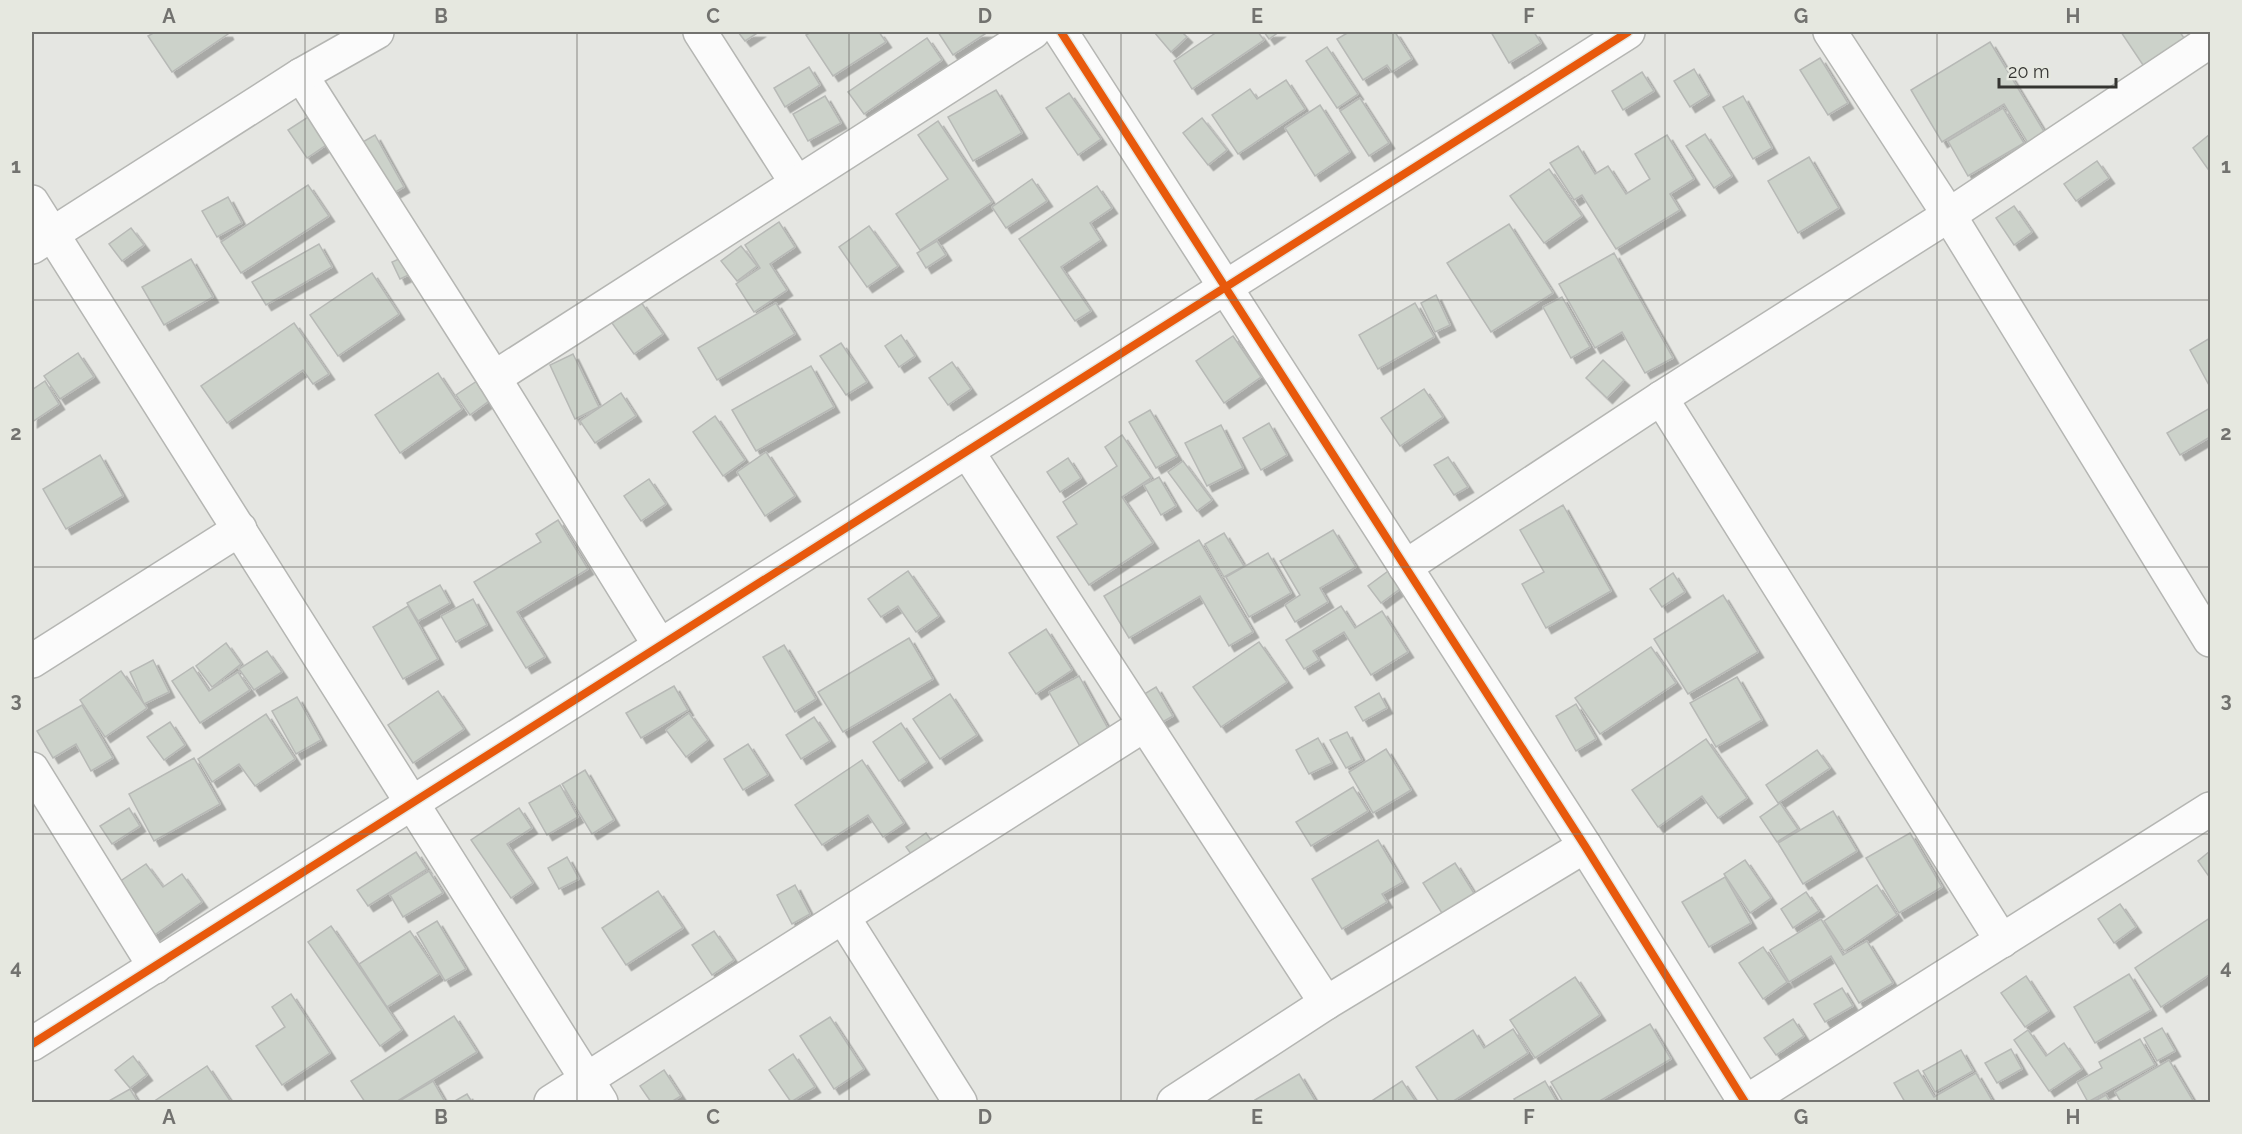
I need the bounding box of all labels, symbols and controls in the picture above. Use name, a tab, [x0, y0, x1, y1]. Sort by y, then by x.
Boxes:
text: A	[162, 4, 176, 28]
text: B	[434, 4, 448, 28]
text: C	[706, 4, 720, 28]
text: D	[978, 4, 992, 28]
text: E	[1251, 4, 1263, 28]
text: F	[1523, 4, 1535, 28]
text: G	[1794, 4, 1808, 28]
text: H	[2066, 4, 2080, 28]
scale bar	[1999, 51, 2116, 89]
text: 20 m	[2008, 61, 2050, 82]
text: 1	[11, 154, 21, 178]
text: 1	[2221, 154, 2231, 178]
text: 2	[10, 421, 22, 445]
text: 2	[2220, 421, 2232, 445]
text: 3	[10, 688, 22, 712]
text: 3	[2220, 688, 2232, 712]
text: 4	[10, 955, 22, 979]
text: 4	[2220, 955, 2232, 979]
text: A	[162, 1105, 176, 1129]
text: B	[434, 1105, 448, 1129]
text: C	[706, 1105, 720, 1129]
text: D	[978, 1105, 992, 1129]
text: E	[1251, 1105, 1263, 1129]
text: F	[1523, 1105, 1535, 1129]
text: G	[1794, 1105, 1808, 1129]
text: H	[2066, 1105, 2080, 1129]

